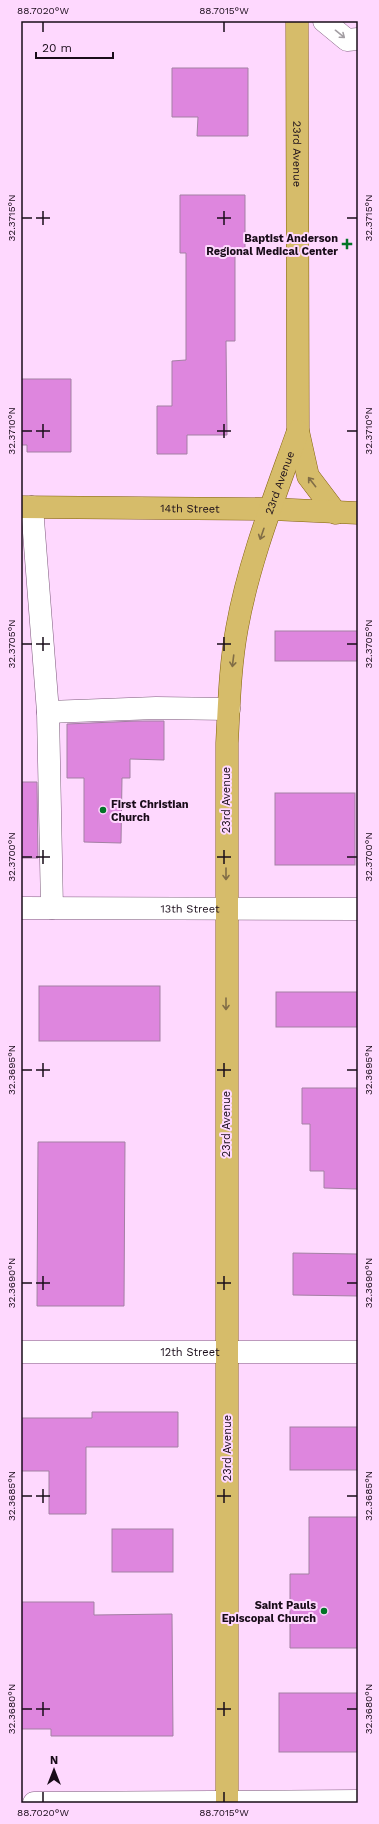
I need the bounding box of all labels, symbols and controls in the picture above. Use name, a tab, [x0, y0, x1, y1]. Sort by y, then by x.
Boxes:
text: 88.7020°W	[17, 5, 69, 16]
text: 88.7015°W	[199, 5, 249, 16]
one-way arrow	[334, 29, 345, 38]
scale bar	[36, 34, 113, 60]
text: 20 m	[42, 41, 72, 55]
street label: 23rd Avenue	[290, 121, 303, 187]
text: 32.3715°N	[6, 194, 17, 242]
text: 32.3715°N	[363, 194, 374, 242]
place label: Baptist Anderson Regional Medical Center	[206, 232, 338, 258]
marker: Baptist Anderson Regional Medical Center	[341, 238, 353, 250]
text: 32.3710°N	[6, 407, 17, 455]
text: 32.3710°N	[363, 407, 374, 455]
street label: 23rd Avenue	[263, 449, 297, 516]
one-way arrow	[308, 476, 316, 487]
street label: 14th Street	[160, 502, 220, 516]
one-way arrow	[258, 528, 266, 540]
text: 32.3705°N	[6, 619, 17, 669]
text: 32.3705°N	[363, 619, 374, 669]
one-way arrow	[229, 654, 237, 667]
street label: 23rd Avenue	[220, 767, 233, 833]
place label: First Christian Church	[111, 798, 189, 824]
marker: First Christian Church	[98, 805, 108, 815]
text: 32.3700°N	[6, 832, 17, 882]
text: 32.3700°N	[363, 832, 374, 882]
one-way arrow	[222, 867, 230, 880]
street label: 13th Street	[160, 902, 220, 916]
one-way arrow	[222, 997, 230, 1010]
text: 32.3695°N	[6, 1045, 17, 1095]
text: 32.3695°N	[363, 1045, 374, 1095]
street label: 23rd Avenue	[220, 1091, 233, 1157]
text: 32.3690°N	[6, 1258, 17, 1308]
text: 32.3690°N	[363, 1258, 374, 1308]
street label: 12th Street	[160, 1346, 220, 1359]
street label: 23rd Avenue	[221, 1415, 234, 1481]
text: 32.3685°N	[6, 1471, 17, 1521]
text: 32.3685°N	[363, 1471, 374, 1521]
place label: Saint Pauls Episcopal Church	[222, 1599, 316, 1625]
marker: Saint Pauls Episcopal Church	[319, 1606, 329, 1616]
text: 32.3680°N	[6, 1684, 17, 1734]
text: 32.3680°N	[363, 1684, 374, 1734]
north arrow	[34, 1750, 74, 1790]
text: N	[50, 1754, 58, 1767]
text: 88.7020°W	[17, 1807, 69, 1818]
text: 88.7015°W	[199, 1807, 249, 1818]

